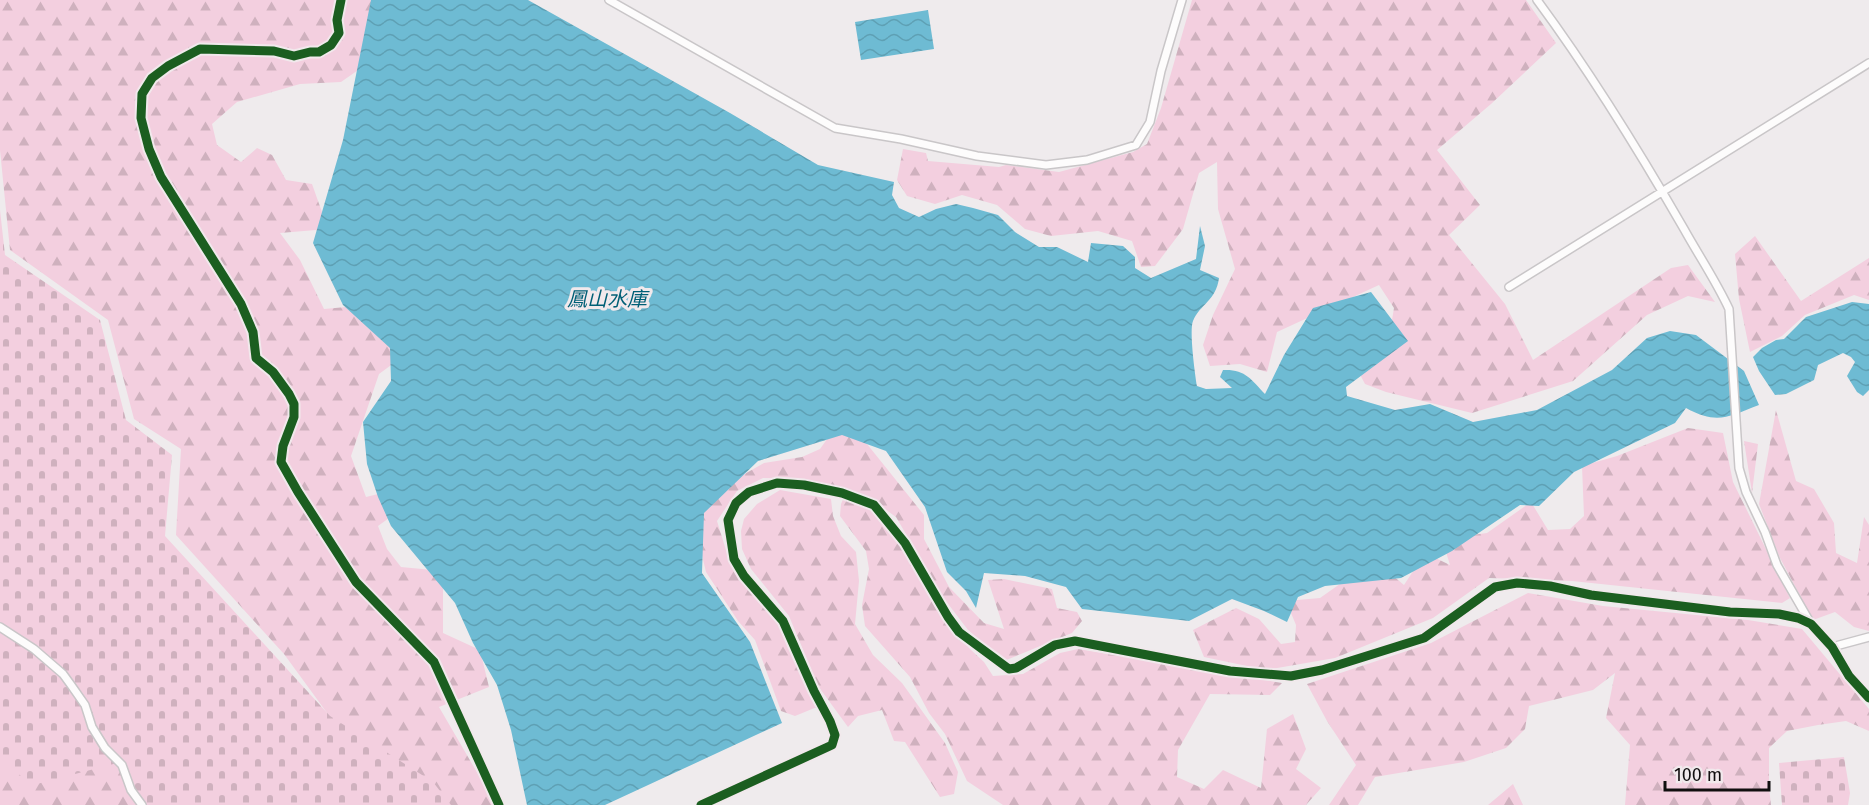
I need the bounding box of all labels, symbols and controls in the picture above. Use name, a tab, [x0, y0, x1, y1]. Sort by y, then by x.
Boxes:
water label: 鳳山水庫	[567, 287, 650, 311]
scale bar	[1665, 754, 1768, 792]
text: 100 m	[1674, 764, 1722, 786]

